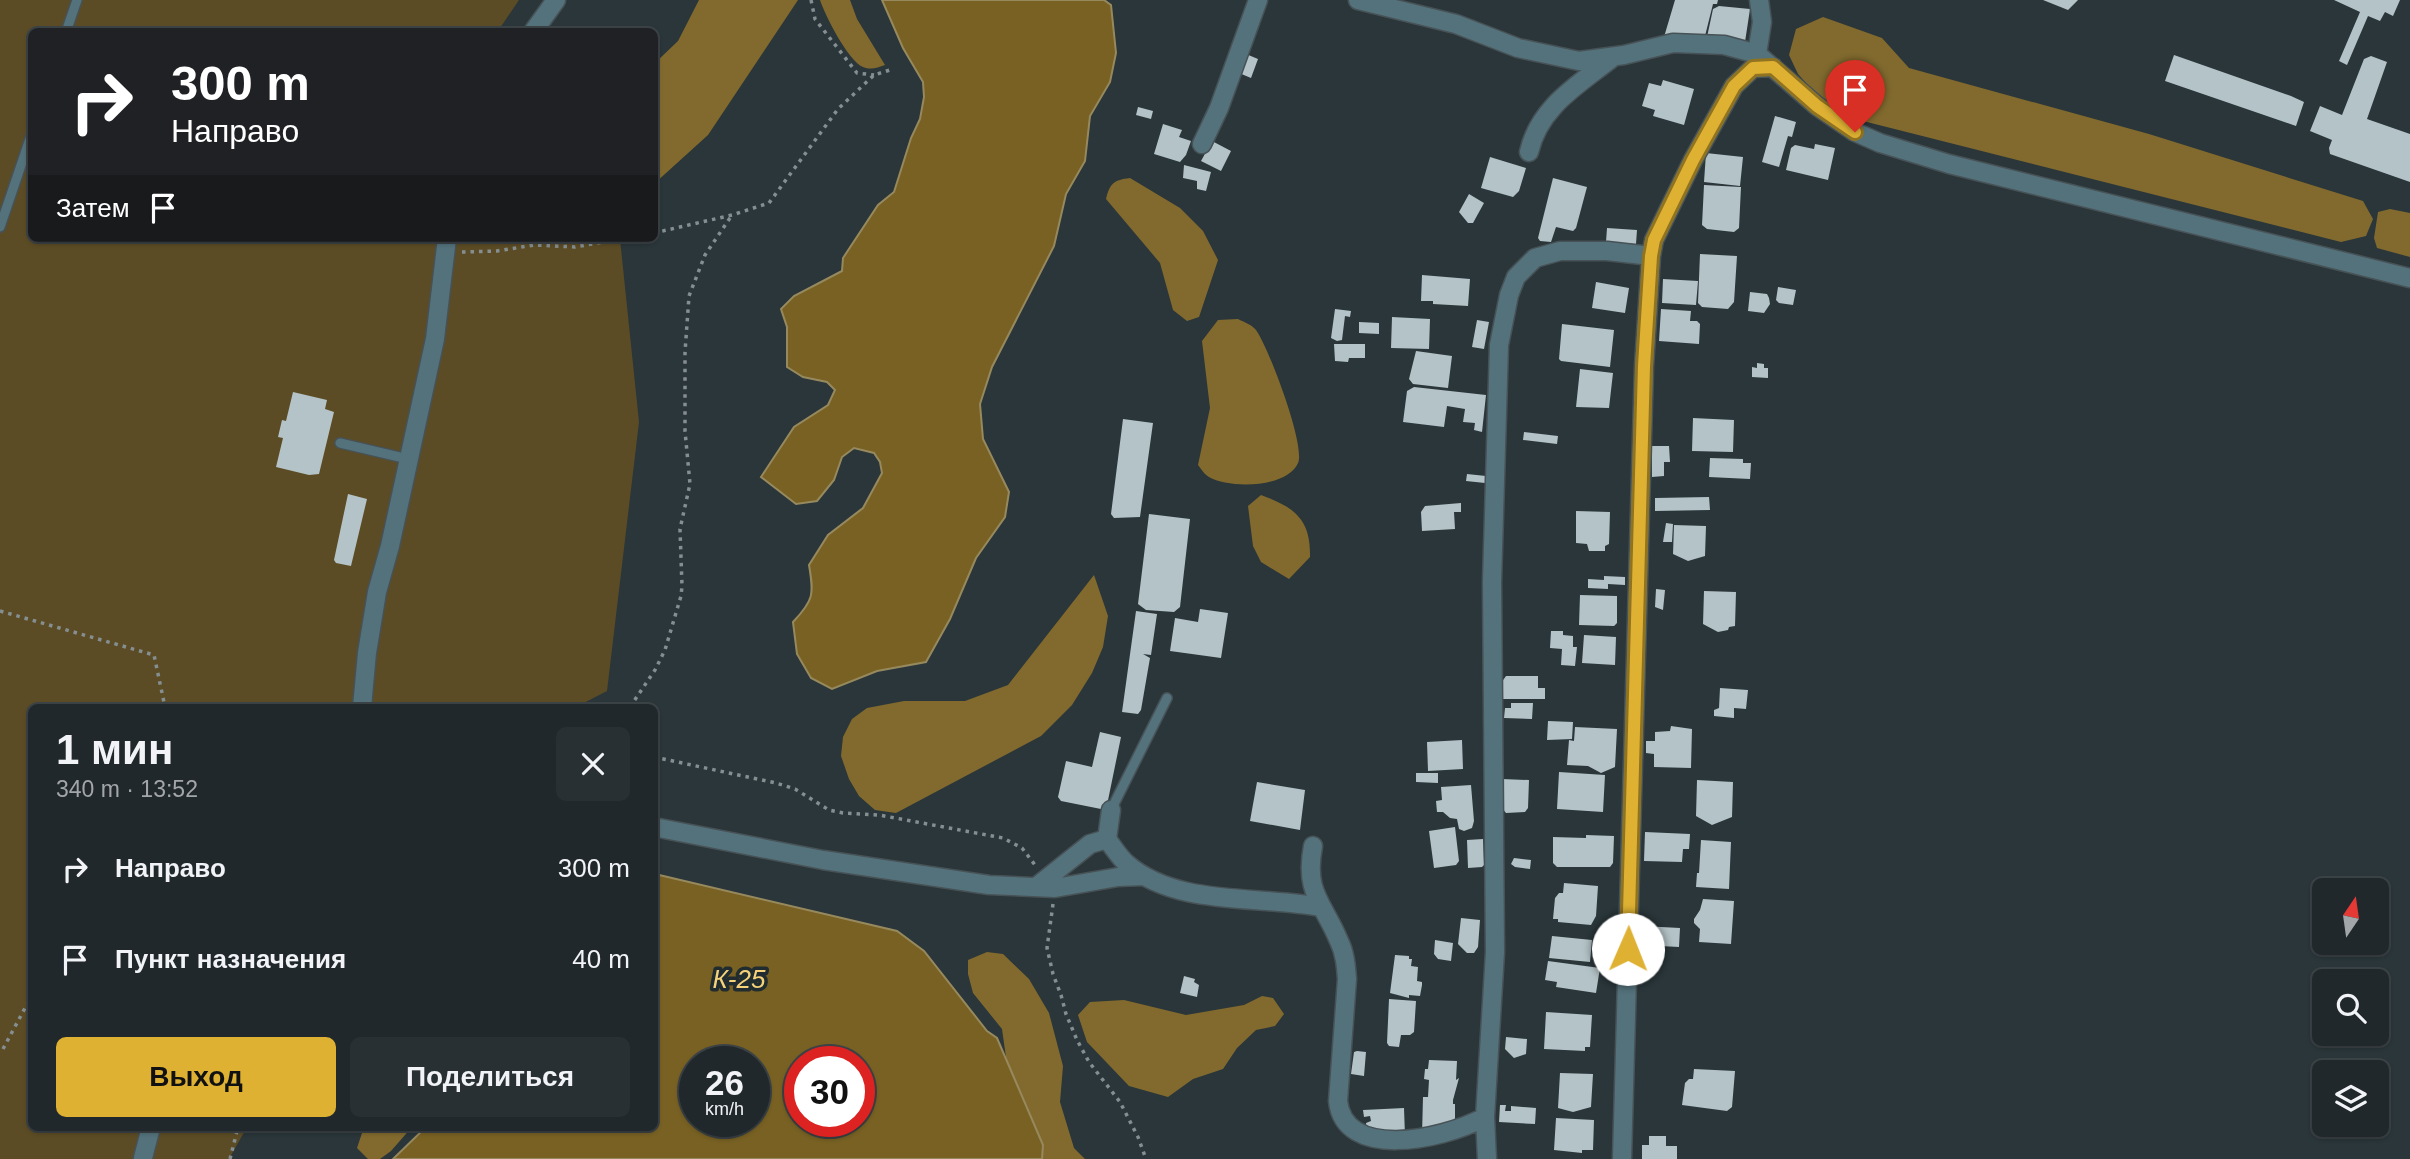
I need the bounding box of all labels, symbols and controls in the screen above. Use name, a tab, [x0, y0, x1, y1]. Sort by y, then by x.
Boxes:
icon: right	[56, 56, 147, 147]
text: 300 m	[171, 56, 310, 110]
pin	[1825, 60, 1885, 132]
icon: arrive	[1836, 71, 1874, 109]
text: Направо	[171, 113, 299, 149]
icon: arrive	[144, 189, 182, 227]
text: Затем	[56, 193, 130, 223]
text: 1 мин	[56, 726, 173, 773]
button: close	[556, 727, 630, 801]
text: 340 m · 13:52	[56, 776, 198, 802]
icon: right	[56, 850, 94, 888]
text: Направо	[115, 853, 226, 883]
text: 300 m	[558, 853, 630, 883]
north arrow	[2312, 878, 2389, 956]
map controls	[2312, 878, 2389, 1137]
position arrow	[1591, 912, 1665, 986]
icon: arrive	[56, 941, 94, 979]
text: Пункт назначения	[115, 944, 346, 974]
text: 40 m	[572, 944, 630, 974]
water label: К-25	[713, 964, 766, 994]
button: search	[2312, 969, 2389, 1046]
button: Выход	[56, 1037, 336, 1117]
button: Поделиться	[350, 1037, 630, 1117]
speed limit sign: 30	[784, 1046, 875, 1137]
button: layers	[2312, 1060, 2389, 1137]
text: 26	[705, 1063, 744, 1102]
text: km/h	[705, 1099, 744, 1119]

